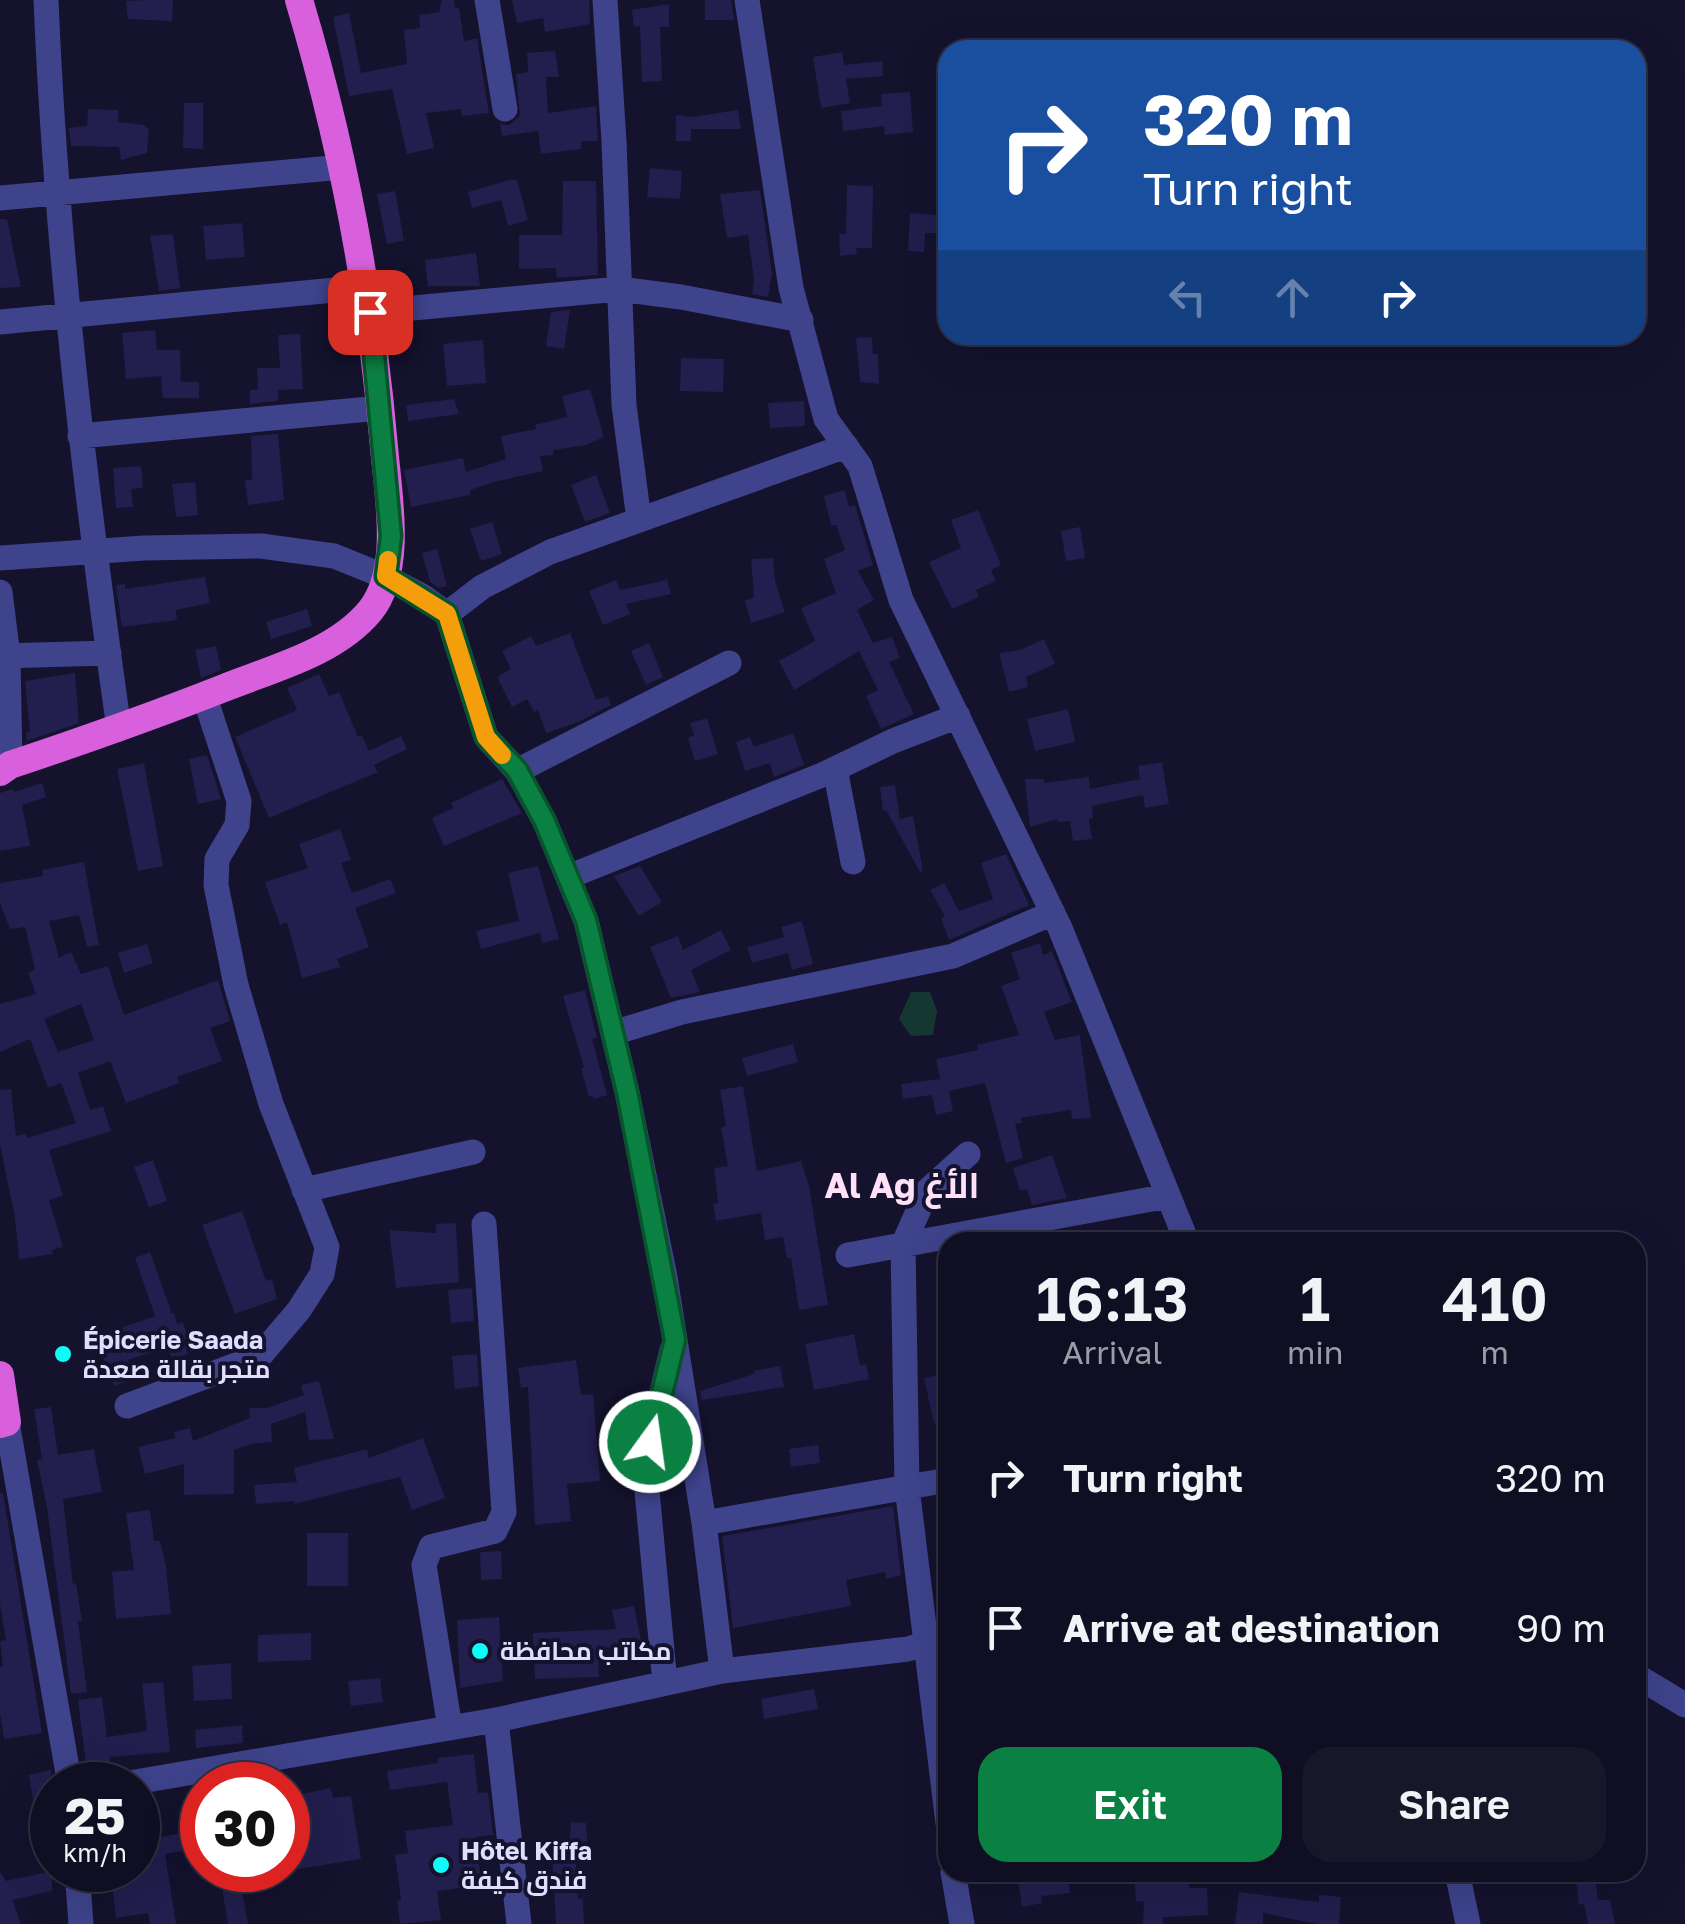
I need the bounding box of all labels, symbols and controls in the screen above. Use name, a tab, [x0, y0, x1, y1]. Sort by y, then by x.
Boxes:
text: 320 m	[1143, 76, 1353, 160]
icon: right	[978, 80, 1108, 210]
text: Turn right	[1143, 161, 1353, 215]
pin	[328, 270, 413, 355]
icon: left	[1160, 270, 1215, 325]
icon: ahead	[1265, 270, 1320, 325]
icon: right	[1370, 270, 1425, 325]
icon: arrive	[343, 285, 398, 340]
district label: Al Ag الأغ	[825, 1164, 979, 1210]
text: 16:13	[1036, 1262, 1189, 1334]
text: 1	[1300, 1262, 1330, 1334]
text: 410	[1442, 1262, 1548, 1334]
place label: Épicerie Saada متجر بقالة صعدة	[83, 1324, 271, 1384]
text: Arrival	[1062, 1333, 1163, 1371]
text: min	[1287, 1333, 1344, 1371]
text: m	[1481, 1333, 1509, 1371]
marker: Épicerie Saada متجر بقالة صعدة	[52, 1343, 74, 1365]
position arrow	[598, 1390, 702, 1494]
icon: right	[978, 1450, 1033, 1505]
text: Turn right	[1063, 1455, 1243, 1500]
text: 320 m	[1495, 1455, 1606, 1500]
icon: arrive	[978, 1600, 1033, 1655]
text: Arrive at destination	[1063, 1605, 1440, 1650]
text: 90 m	[1516, 1605, 1606, 1650]
place label: مكاتب محافظة	[500, 1635, 672, 1666]
marker: مكاتب محافظة	[469, 1640, 491, 1662]
button: Exit	[978, 1747, 1282, 1862]
button: Share	[1302, 1747, 1606, 1862]
speed limit sign: 30	[180, 1762, 310, 1892]
text: 25	[64, 1785, 125, 1845]
place label: Hôtel Kiffa فندق كيفة	[461, 1835, 592, 1896]
text: km/h	[63, 1837, 127, 1868]
marker: Hôtel Kiffa فندق كيفة	[430, 1854, 452, 1876]

